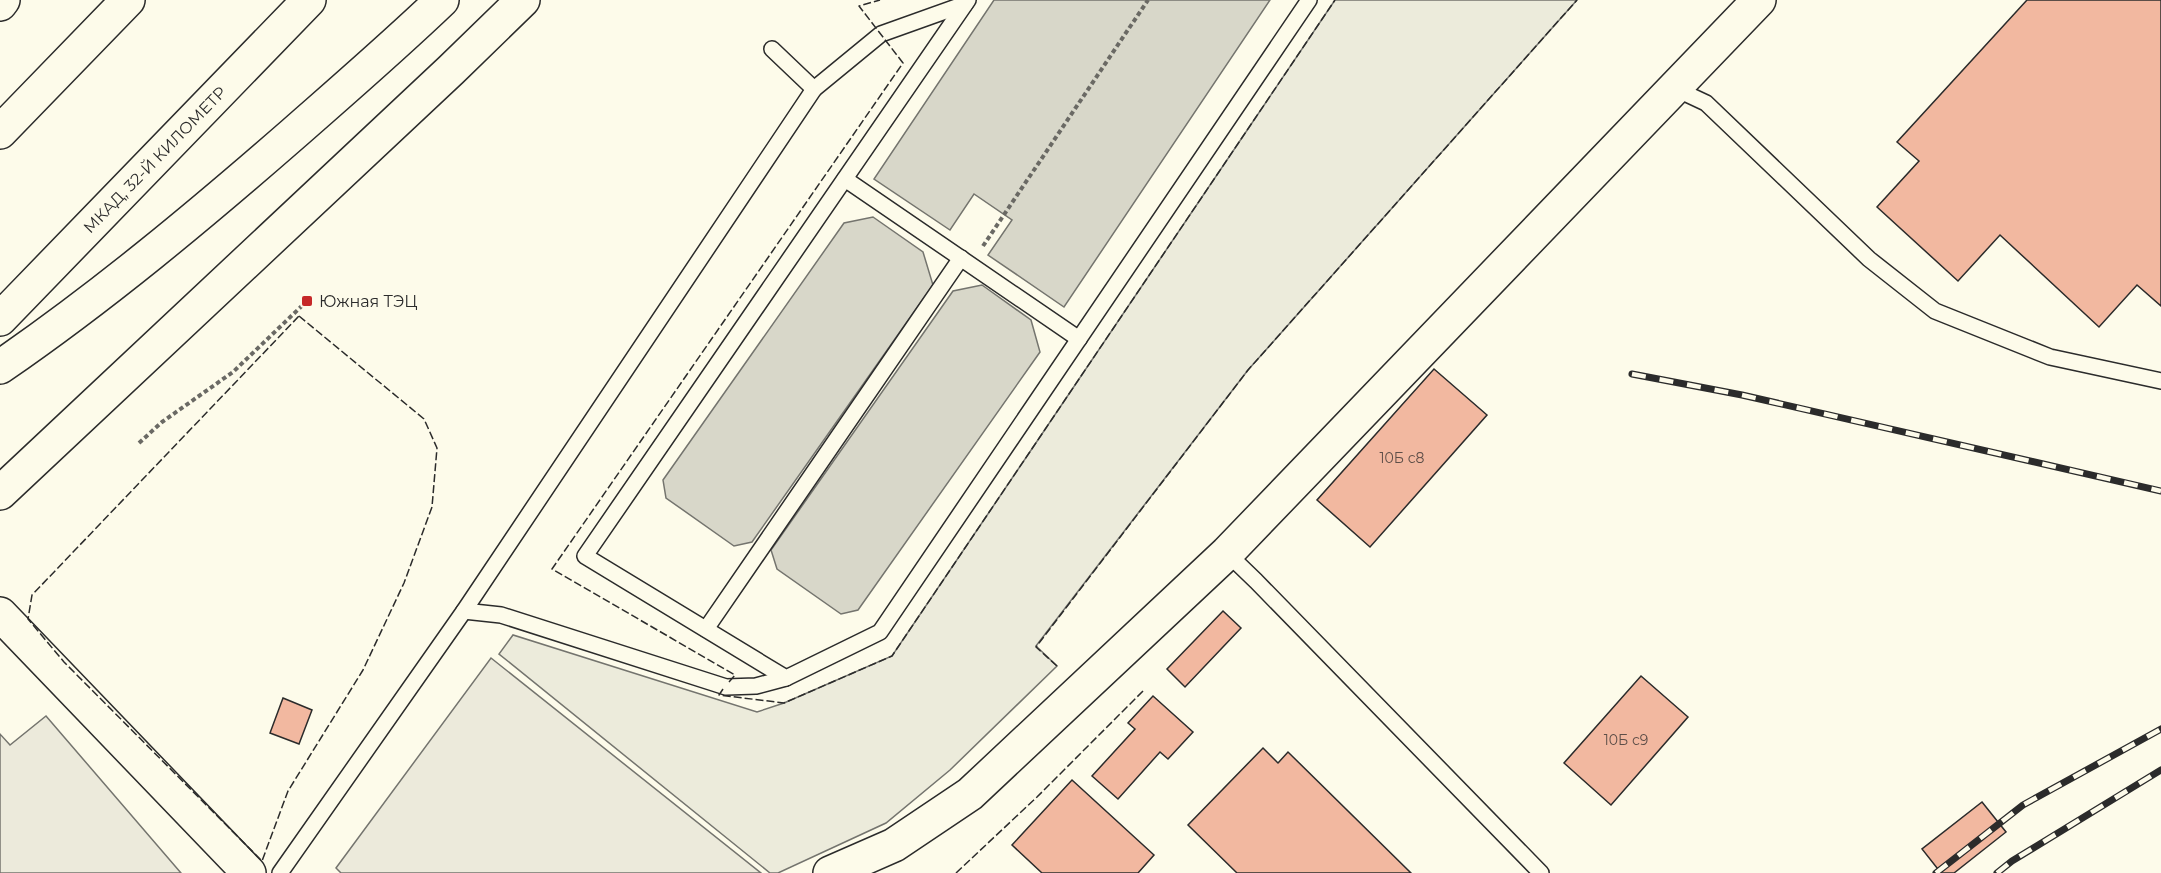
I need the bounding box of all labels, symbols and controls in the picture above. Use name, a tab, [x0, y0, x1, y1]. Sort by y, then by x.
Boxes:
street label: МКАД, 32-Й КИЛОМЕТР	[80, 83, 230, 237]
place label: Южная ТЭЦ	[319, 292, 417, 311]
marker: Южная ТЭЦ	[300, 294, 314, 308]
house number: 10Б с8	[1380, 449, 1425, 467]
house number: 10Б с9	[1604, 731, 1648, 749]

